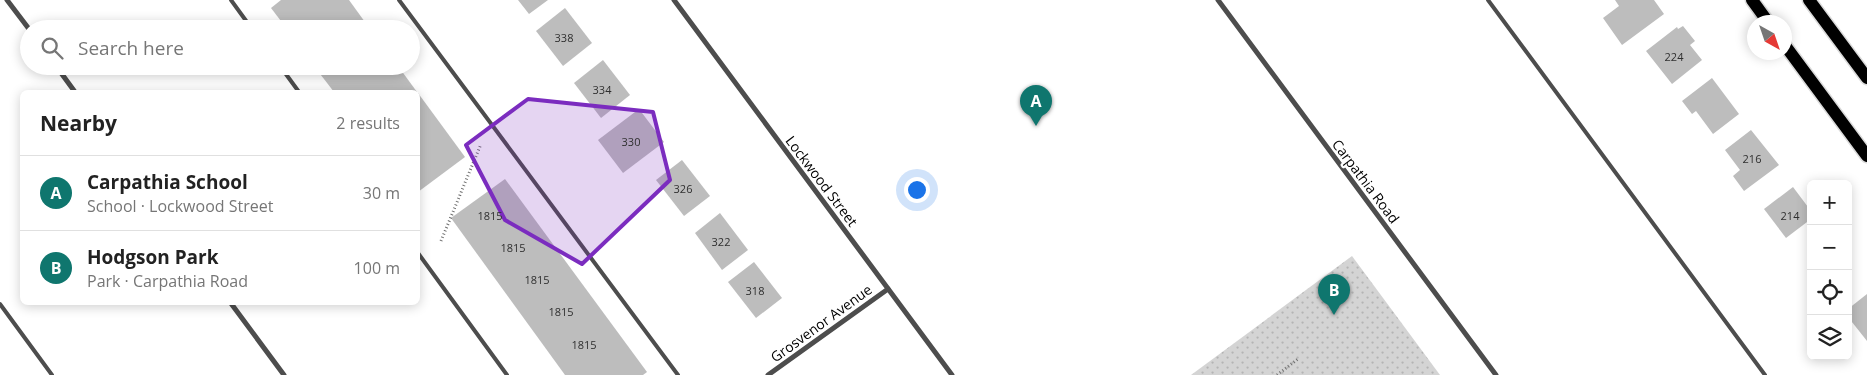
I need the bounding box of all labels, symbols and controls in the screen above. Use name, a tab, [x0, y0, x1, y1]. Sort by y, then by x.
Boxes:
north arrow	[1747, 15, 1792, 60]
search box	[20, 20, 420, 75]
house number: 338	[555, 30, 573, 45]
icon: search	[38, 34, 66, 62]
text: Search here	[78, 35, 184, 61]
house number: 224	[1665, 49, 1684, 64]
house number: 334	[593, 82, 612, 97]
pin: A	[1020, 85, 1052, 126]
text: Nearby	[40, 109, 117, 137]
text: 2 results	[336, 112, 400, 134]
street label: Lockwood Street	[782, 132, 862, 230]
house number: 330	[622, 134, 640, 149]
street label: Carpathia Road	[1328, 135, 1404, 227]
house number: 216	[1743, 151, 1761, 166]
text: Carpathia School	[87, 169, 248, 195]
your location	[904, 177, 930, 203]
map controls	[1807, 180, 1852, 360]
button: +	[1807, 180, 1852, 225]
house number: 326	[674, 181, 692, 196]
text: A	[50, 182, 62, 204]
text: 30 m	[363, 182, 400, 204]
text: School · Lockwood Street	[87, 195, 273, 217]
house number: 1815	[477, 208, 503, 223]
house number: 214	[1781, 208, 1800, 223]
button: −	[1807, 225, 1852, 270]
house number: 322	[712, 234, 730, 249]
house number: 1815	[500, 240, 526, 255]
text: Hodgson Park	[87, 244, 219, 270]
text: B	[51, 257, 61, 279]
text: 100 m	[354, 257, 400, 279]
text: Park · Carpathia Road	[87, 270, 248, 292]
button: locate	[1807, 270, 1852, 315]
house number: 1815	[524, 272, 550, 287]
pin: B	[1318, 274, 1350, 315]
street label: Grosvenor Avenue	[766, 280, 876, 366]
house number: 318	[746, 283, 764, 298]
house number: 1815	[548, 304, 574, 319]
button: layers	[1807, 315, 1852, 360]
house number: 1815	[571, 337, 597, 352]

